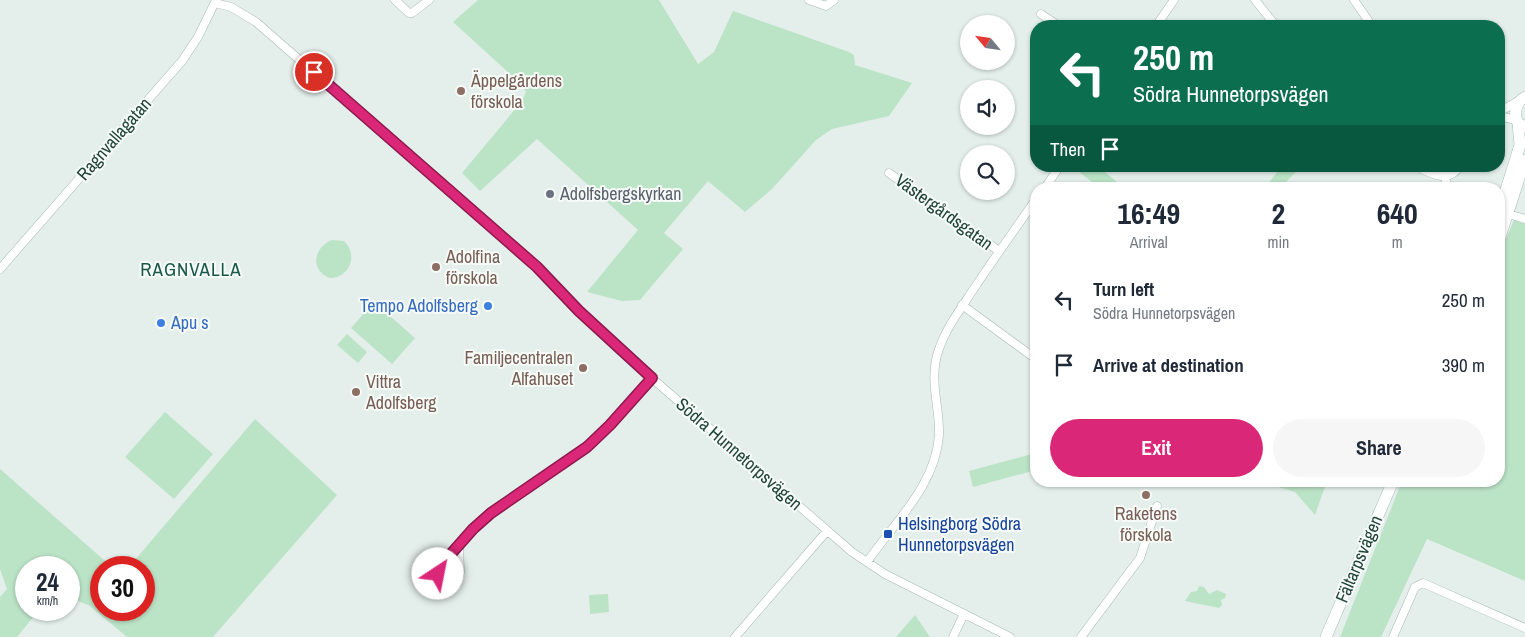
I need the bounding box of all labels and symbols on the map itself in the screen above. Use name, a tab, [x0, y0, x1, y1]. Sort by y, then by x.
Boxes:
north arrow	[960, 15, 1015, 70]
pin	[293, 51, 335, 93]
place label: Äppelgårdens förskola	[470, 68, 562, 114]
marker: Äppelgårdens förskola	[455, 85, 467, 97]
street label: Ragnvallagatan	[71, 92, 157, 186]
street label: Västergårdsgatan	[890, 168, 998, 256]
place label: Adolfsbergskyrkan	[559, 181, 681, 206]
marker: Adolfsbergskyrkan	[544, 188, 556, 200]
place label: Adolfina förskola	[445, 244, 500, 290]
district label: RAGNVALLA	[140, 256, 242, 282]
marker: Adolfina förskola	[430, 261, 442, 273]
place label: Tempo Adolfsberg	[360, 293, 479, 318]
marker: Tempo Adolfsberg	[482, 300, 494, 312]
place label: Apu s	[170, 310, 209, 335]
marker: Apu s	[155, 317, 167, 329]
place label: Familjecentralen Alfahuset	[465, 345, 573, 391]
marker: Familjecentralen Alfahuset	[577, 362, 589, 374]
place label: Vittra Adolfsberg	[365, 369, 437, 415]
marker: Vittra Adolfsberg	[350, 386, 362, 398]
street label: Södra Hunnetorpsvägen	[671, 392, 808, 516]
marker: Raketens förskola	[1140, 489, 1152, 501]
place label: Raketens förskola	[1115, 501, 1177, 547]
place label: Helsingborg Södra Hunnetorpsvägen	[898, 511, 1021, 557]
street label: Fältarpsvägen	[1329, 511, 1388, 606]
marker: Helsingborg Södra Hunnetorpsvägen	[882, 528, 894, 540]
position arrow	[411, 547, 463, 599]
speed limit sign: 30	[90, 556, 155, 621]

